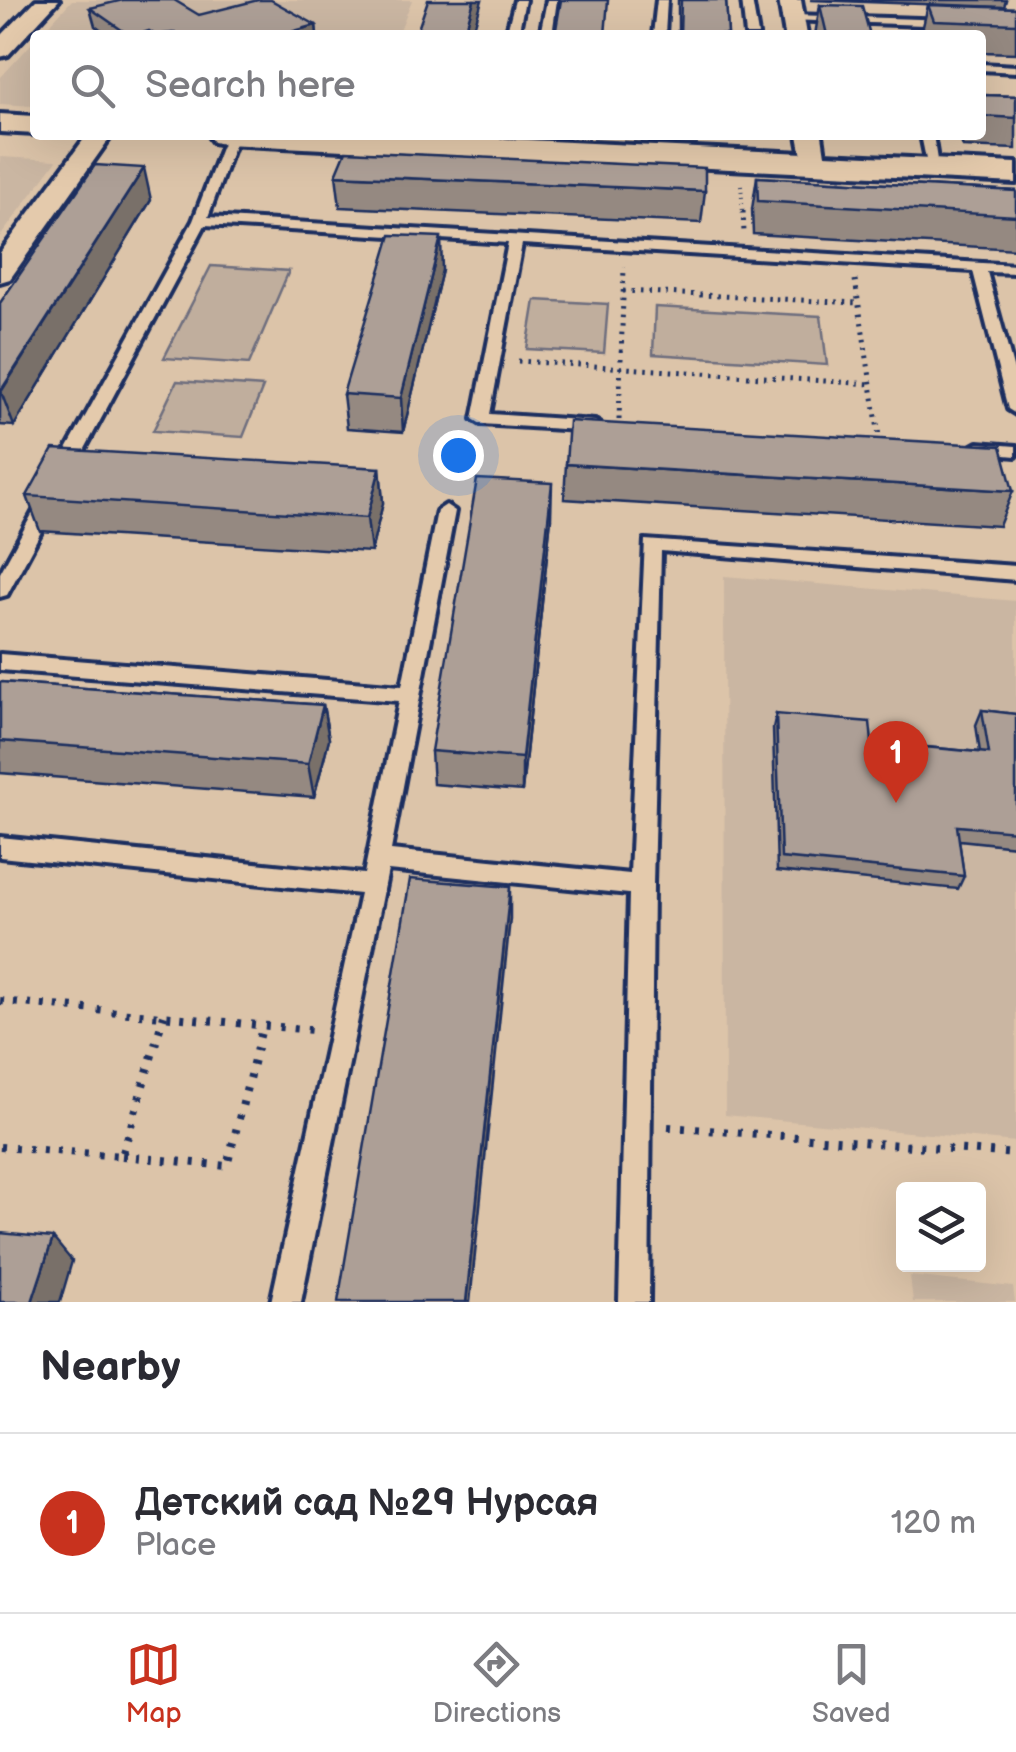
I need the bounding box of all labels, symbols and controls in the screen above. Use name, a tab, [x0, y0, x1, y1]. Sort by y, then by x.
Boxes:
search box	[30, 30, 986, 140]
icon: search	[65, 58, 120, 113]
text: Search here	[145, 63, 356, 108]
your location	[433, 430, 484, 481]
pin: 1	[864, 720, 928, 803]
map controls	[896, 1182, 986, 1272]
button: layers	[896, 1182, 986, 1272]
text: Nearby	[40, 1342, 180, 1393]
text: Детский сад №29 Нурсая	[135, 1481, 598, 1526]
text: 1	[66, 1504, 79, 1543]
text: 120 m	[891, 1504, 976, 1543]
text: Place	[135, 1526, 216, 1565]
tab: Map	[125, 1637, 182, 1730]
tab: Directions	[432, 1637, 561, 1730]
tab: Saved	[812, 1637, 891, 1730]

